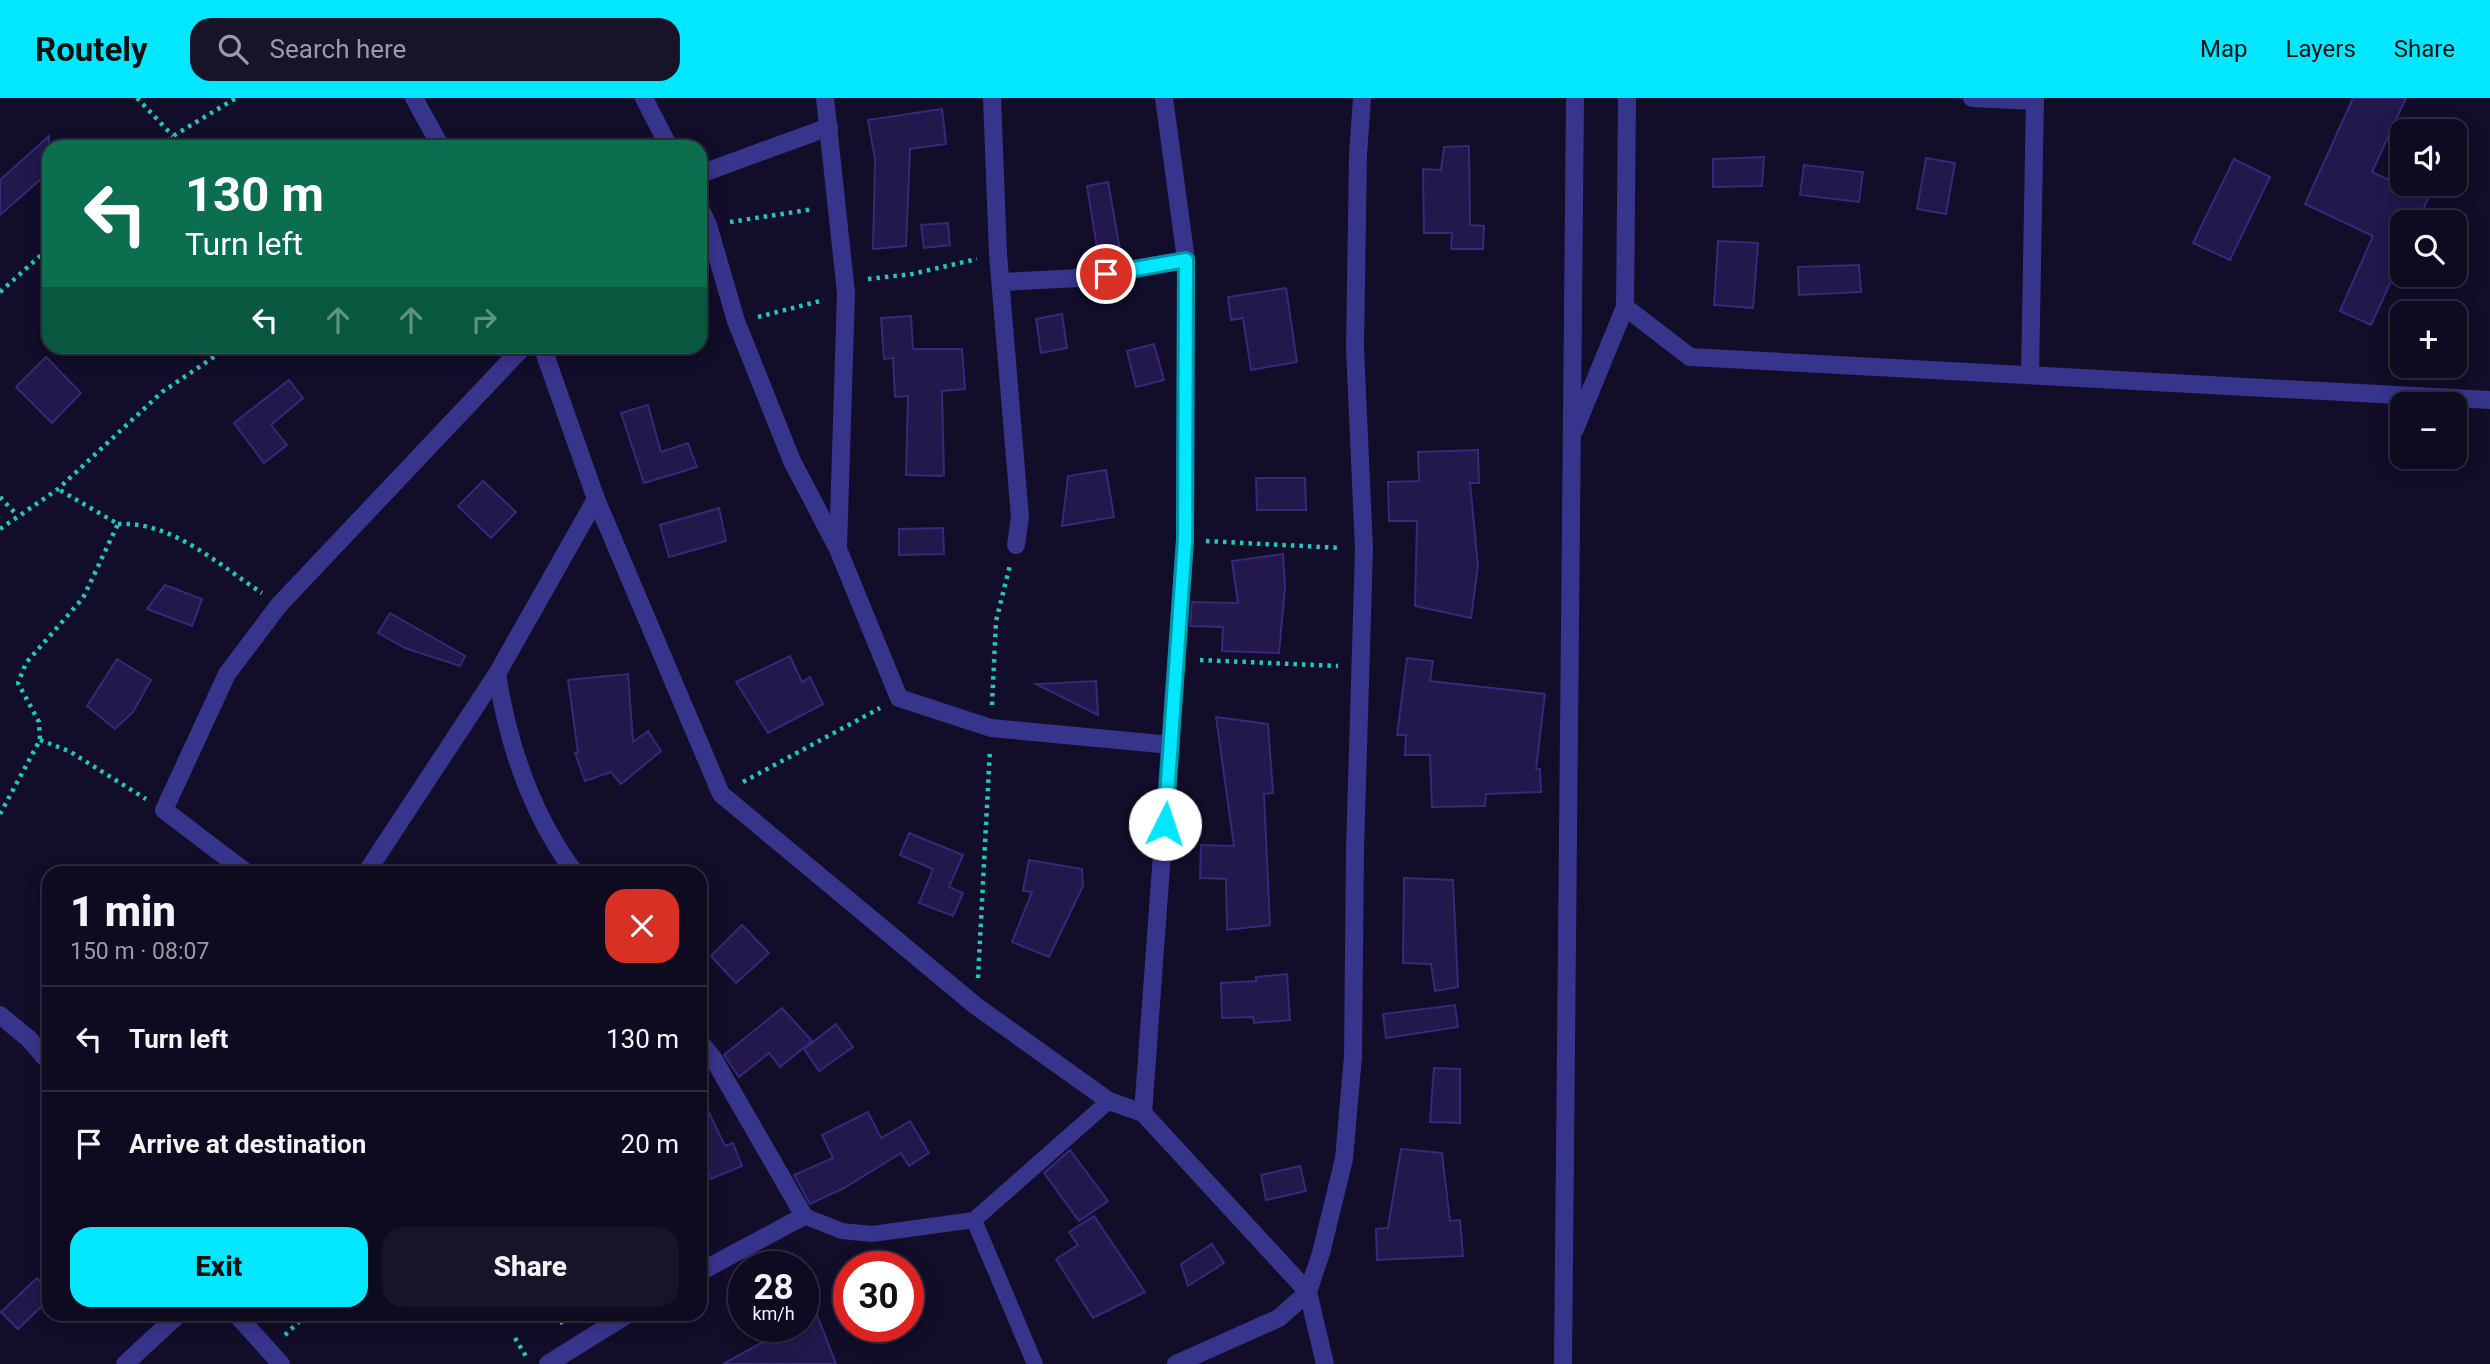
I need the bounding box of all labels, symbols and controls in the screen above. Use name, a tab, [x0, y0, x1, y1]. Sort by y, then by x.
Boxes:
search box	[190, 18, 680, 81]
text: Routely	[35, 30, 148, 69]
icon: search	[214, 30, 252, 68]
text: Search here	[270, 34, 406, 64]
text: Map	[2200, 35, 2248, 63]
text: Layers	[2286, 35, 2356, 63]
text: Share	[2394, 35, 2455, 63]
map controls	[2390, 119, 2467, 469]
button: sound	[2390, 119, 2467, 196]
text: 130 m	[185, 166, 324, 223]
icon: left	[70, 168, 161, 259]
button: search	[2390, 210, 2467, 287]
text: Turn left	[185, 225, 303, 263]
pin	[1076, 244, 1136, 304]
icon: arrive	[1087, 255, 1125, 293]
icon: left	[246, 301, 284, 339]
icon: ahead	[319, 301, 357, 339]
icon: ahead	[392, 301, 430, 339]
icon: right	[465, 301, 503, 339]
button: +	[2390, 301, 2467, 378]
button: −	[2390, 392, 2467, 469]
position arrow	[1128, 787, 1202, 861]
text: 1 min	[70, 887, 176, 936]
button: close	[605, 889, 679, 963]
text: 150 m · 08:07	[70, 938, 209, 965]
icon: left	[70, 1020, 108, 1058]
text: Turn left	[129, 1024, 228, 1054]
text: 130 m	[606, 1024, 679, 1054]
icon: arrive	[70, 1125, 108, 1163]
text: Arrive at destination	[129, 1129, 366, 1159]
text: 20 m	[621, 1129, 679, 1159]
button: Exit	[70, 1227, 368, 1307]
button: Share	[382, 1227, 679, 1307]
speed limit sign: 30	[833, 1251, 924, 1342]
text: 28	[753, 1267, 794, 1308]
text: km/h	[752, 1303, 795, 1324]

